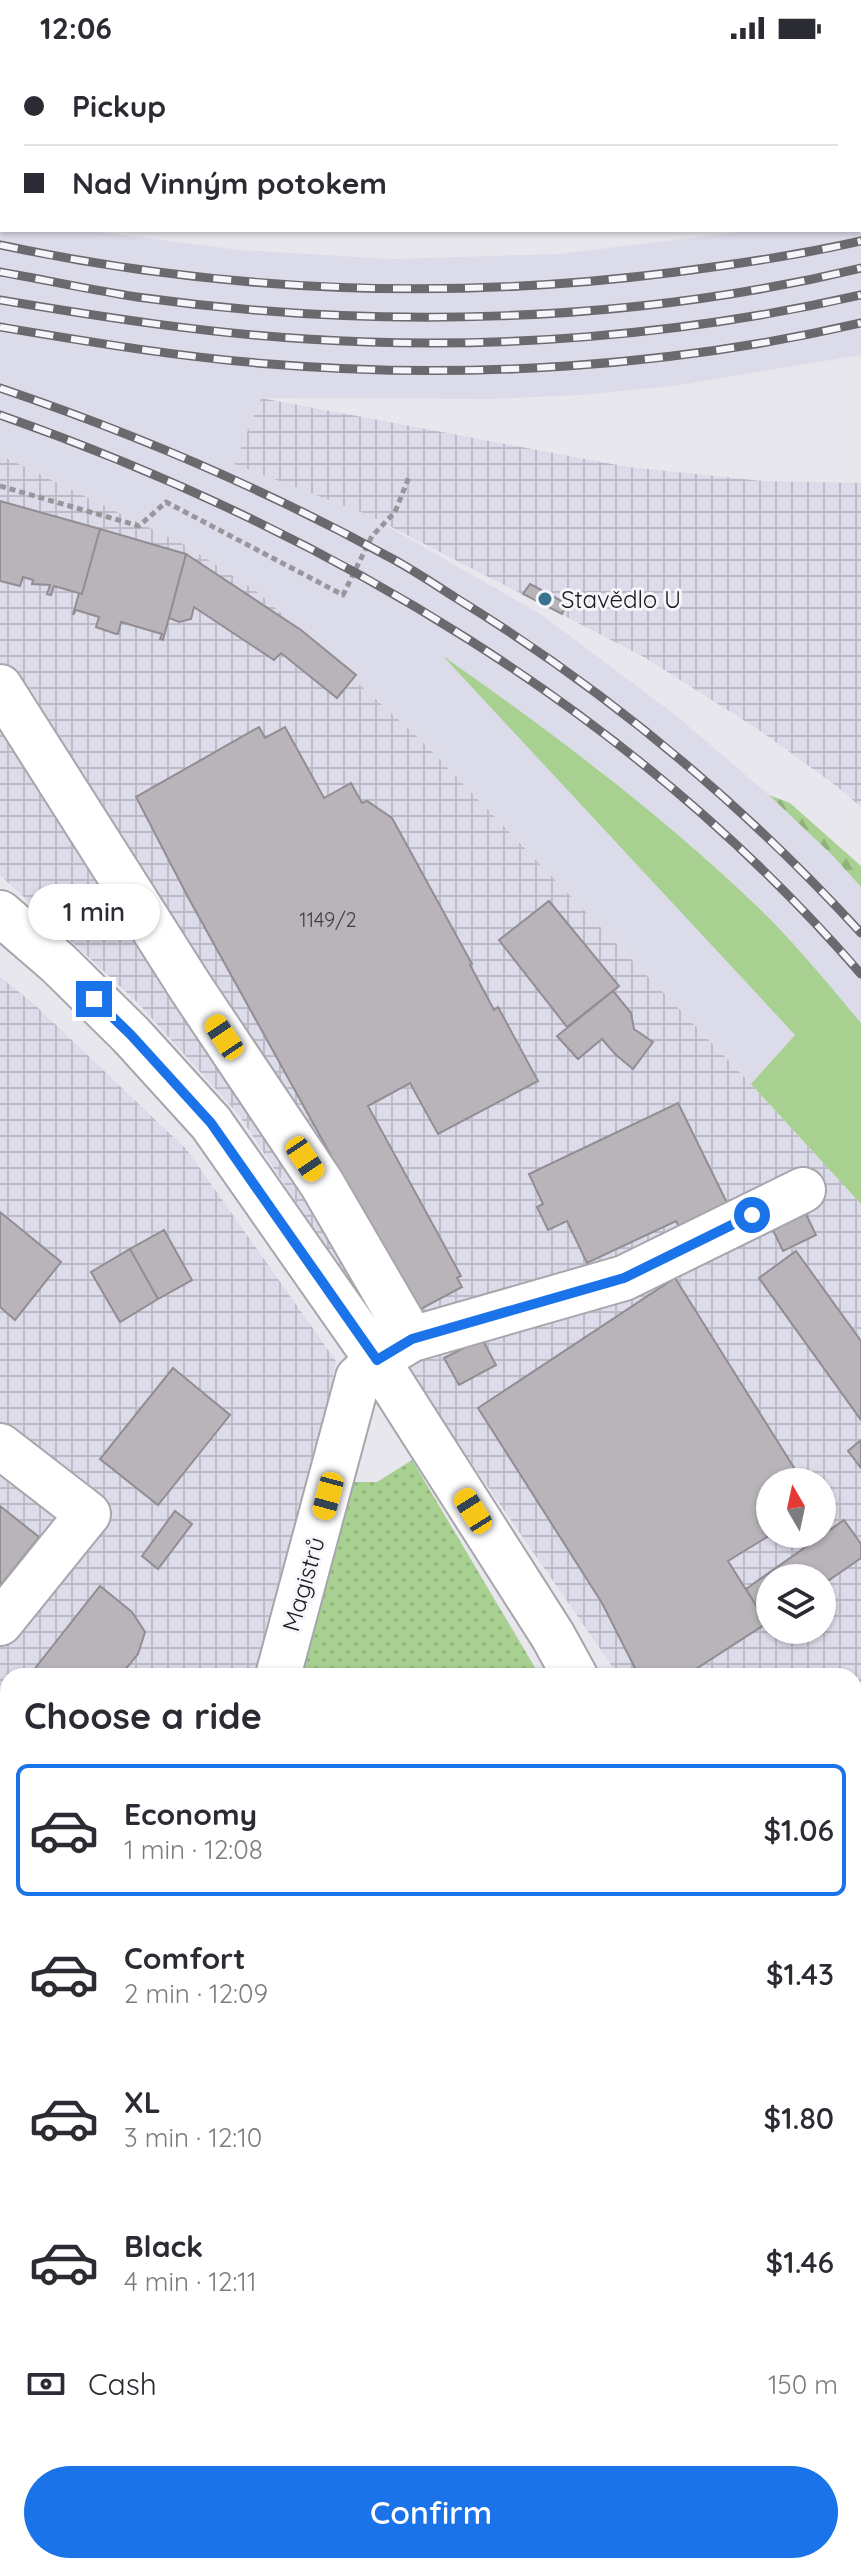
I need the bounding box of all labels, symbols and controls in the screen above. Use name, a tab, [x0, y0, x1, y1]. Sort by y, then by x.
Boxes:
text: 12:06	[40, 9, 112, 47]
text: Pickup	[72, 87, 166, 125]
text: Nad Vinným potokem	[72, 164, 387, 202]
place label: Stavědlo U	[561, 584, 681, 614]
marker: Stavědlo U	[536, 590, 554, 608]
callout: 1 min	[28, 883, 160, 939]
text: 1 min	[63, 895, 125, 928]
house number: 1149/2	[299, 907, 357, 932]
route end	[76, 981, 112, 1017]
car	[201, 1010, 247, 1064]
car	[282, 1132, 328, 1186]
route start	[734, 1197, 770, 1233]
north arrow	[756, 1468, 836, 1548]
map controls	[756, 1468, 836, 1644]
car	[310, 1470, 346, 1522]
car	[450, 1484, 496, 1538]
street label: Magistrů	[275, 1533, 331, 1635]
button: layers	[756, 1564, 836, 1644]
text: Choose a ride	[24, 1693, 262, 1738]
icon: car	[28, 1794, 100, 1866]
text: Economy	[124, 1795, 257, 1833]
text: $1.06	[764, 1811, 834, 1849]
text: 1 min · 12:08	[124, 1833, 263, 1866]
icon: car	[28, 1938, 100, 2010]
text: Comfort	[124, 1939, 245, 1977]
text: $1.43	[766, 1955, 834, 1993]
text: 2 min · 12:09	[124, 1977, 268, 2010]
icon: car	[28, 2082, 100, 2154]
text: XL	[124, 2083, 161, 2121]
text: $1.80	[764, 2099, 834, 2137]
text: 3 min · 12:10	[124, 2121, 262, 2154]
icon: car	[28, 2226, 100, 2298]
text: Black	[124, 2227, 203, 2265]
text: $1.46	[766, 2243, 834, 2281]
text: 4 min · 12:11	[124, 2265, 257, 2298]
icon: cash	[24, 2362, 68, 2406]
text: Cash	[88, 2365, 157, 2403]
text: 150 m	[768, 2368, 838, 2401]
button: Confirm	[24, 2466, 838, 2558]

